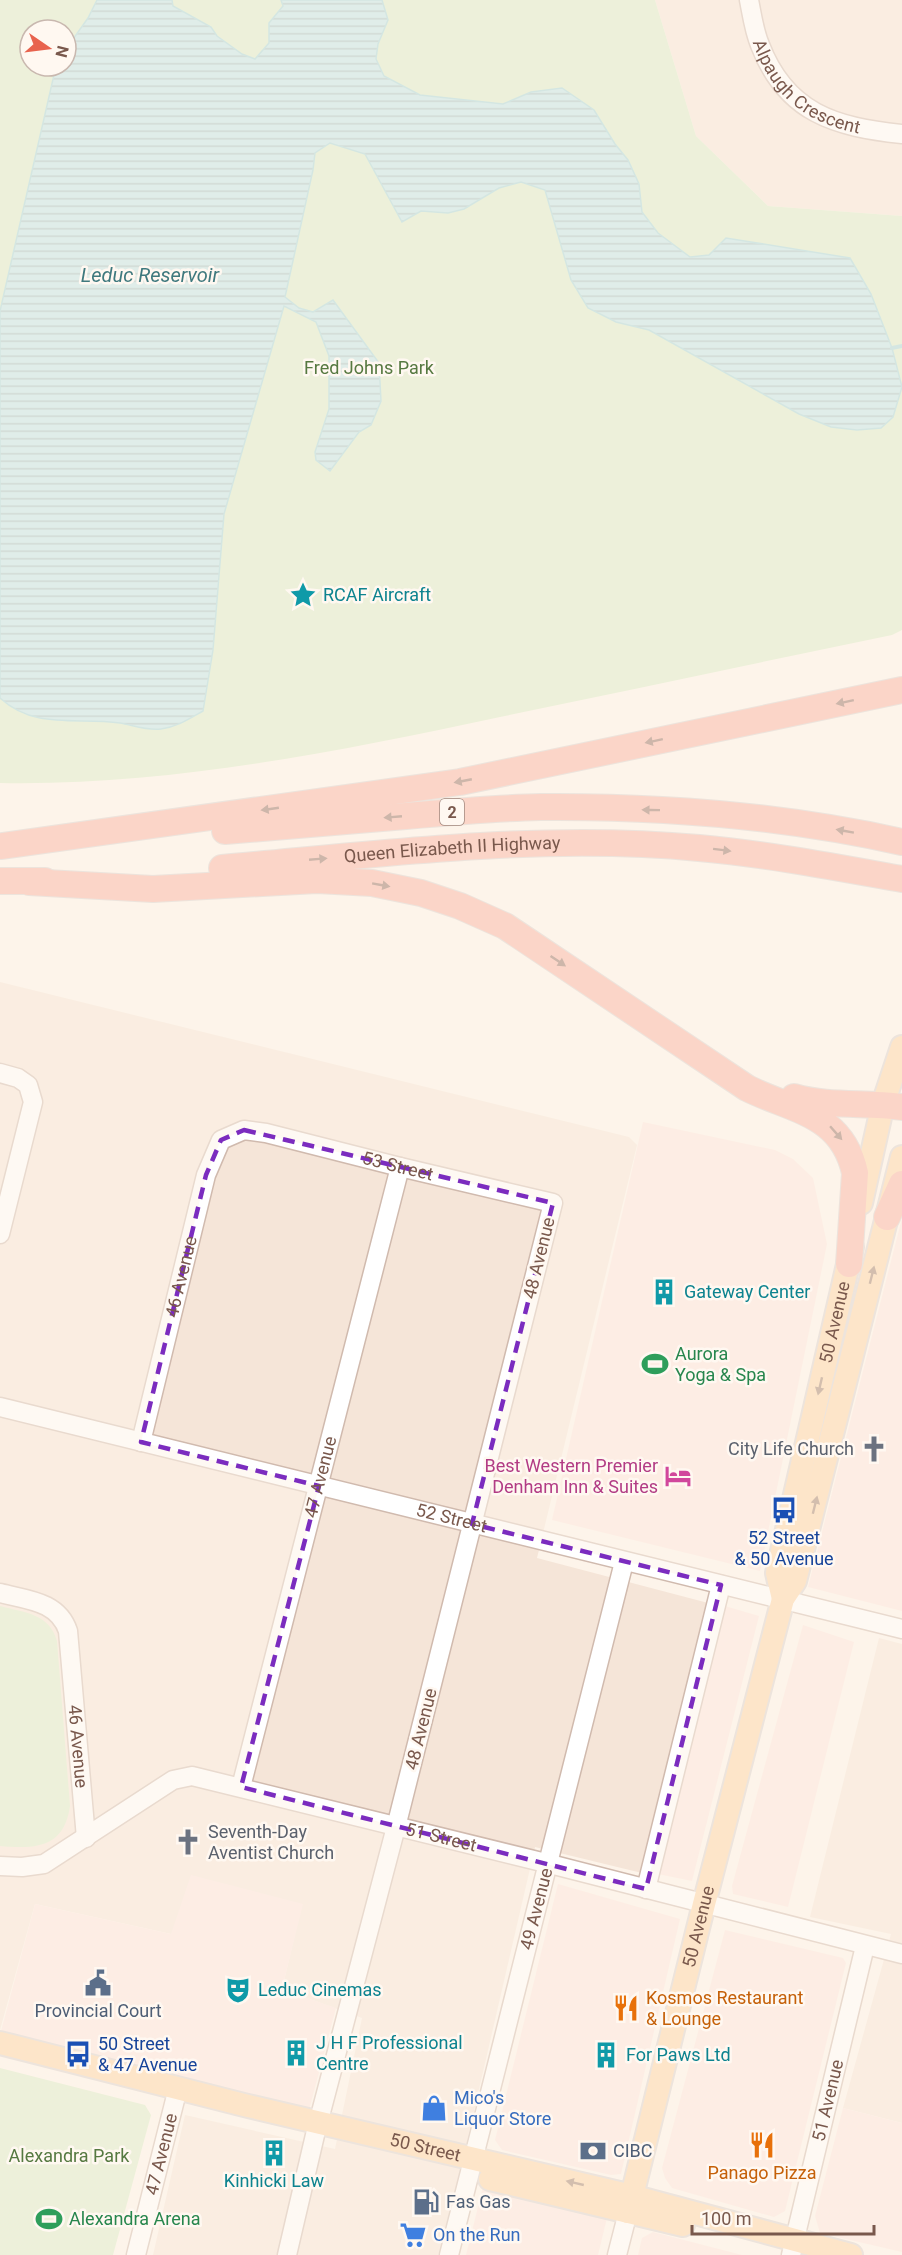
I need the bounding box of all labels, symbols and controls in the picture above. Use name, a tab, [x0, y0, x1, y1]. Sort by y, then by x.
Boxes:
north arrow	[18, 18, 78, 78]
street label: Alpaugh Crescent	[749, 36, 862, 138]
text: N	[51, 44, 73, 59]
water label: Leduc Reservoir	[81, 263, 221, 287]
park label: Fred Johns Park	[304, 357, 435, 378]
place icon: RCAF Aircraft	[288, 580, 318, 610]
place label: RCAF Aircraft	[323, 584, 431, 605]
one-way arrow	[835, 698, 854, 707]
one-way arrow	[644, 737, 663, 746]
one-way arrow	[453, 777, 472, 786]
road number: 2	[440, 799, 464, 825]
one-way arrow	[260, 804, 279, 813]
one-way arrow	[641, 805, 660, 815]
one-way arrow	[384, 812, 403, 822]
one-way arrow	[835, 826, 854, 835]
street label: Queen Elizabeth II Highway	[343, 832, 561, 867]
one-way arrow	[712, 846, 731, 855]
one-way arrow	[308, 854, 327, 864]
one-way arrow	[371, 881, 390, 890]
one-way arrow	[550, 955, 566, 966]
one-way arrow	[829, 1126, 843, 1141]
street label: 53 Street	[360, 1147, 435, 1184]
street label: 48 Avenue	[518, 1215, 559, 1301]
street label: 46 Avenue	[161, 1234, 201, 1320]
one-way arrow	[868, 1266, 878, 1284]
building icon: Gateway Center	[649, 1277, 679, 1307]
street label: 50 Avenue	[815, 1279, 854, 1365]
place label: Gateway Center	[684, 1281, 810, 1302]
place label: Aurora Yoga & Spa	[675, 1343, 766, 1385]
sports icon: Aurora Yoga & Spa	[640, 1349, 670, 1379]
one-way arrow	[815, 1377, 824, 1396]
street label: 47 Avenue	[299, 1434, 341, 1520]
church icon: City Life Church	[859, 1434, 889, 1464]
place label: City Life Church	[728, 1438, 854, 1459]
place label: Best Western Premier Denham Inn & Suites	[484, 1455, 658, 1497]
hotel icon: Best Western Premier Denham Inn & Suites	[663, 1461, 693, 1491]
bus stop icon: 52 Street & 50 Avenue	[769, 1495, 799, 1525]
one-way arrow	[810, 1495, 820, 1514]
street label: 52 Street	[414, 1499, 489, 1536]
place label: 52 Street & 50 Avenue	[734, 1527, 834, 1569]
street label: 48 Avenue	[400, 1686, 441, 1772]
street label: 46 Avenue	[64, 1704, 93, 1789]
street label: 51 Street	[404, 1818, 479, 1856]
place label: Seventh-Day Aventist Church	[208, 1821, 334, 1863]
church icon: Seventh-Day Aventist Church	[173, 1827, 203, 1857]
street label: 49 Avenue	[515, 1866, 556, 1952]
street label: 50 Avenue	[678, 1883, 718, 1970]
public building icon: Provincial Court	[83, 1968, 113, 1998]
theatre icon: Leduc Cinemas	[223, 1975, 253, 2005]
place label: Leduc Cinemas	[258, 1979, 382, 2000]
place label: Kosmos Restaurant & Lounge	[646, 1987, 803, 2029]
restaurant icon: Kosmos Restaurant & Lounge	[611, 1993, 641, 2023]
place label: Provincial Court	[34, 2000, 162, 2021]
place label: J H F Professional Centre	[316, 2032, 463, 2074]
place label: 50 Street & 47 Avenue	[98, 2033, 197, 2075]
building icon: J H F Professional Centre	[281, 2038, 311, 2068]
bus stop icon: 50 Street & 47 Avenue	[63, 2039, 93, 2069]
building icon: For Paws Ltd	[591, 2040, 621, 2070]
place label: For Paws Ltd	[626, 2044, 731, 2065]
street label: 51 Avenue	[808, 2057, 847, 2143]
place label: Mico's Liquor Store	[454, 2087, 551, 2129]
shop icon: Mico's Liquor Store	[419, 2093, 449, 2123]
street label: 47 Avenue	[140, 2111, 181, 2197]
street label: 50 Street	[388, 2129, 463, 2166]
restaurant icon: Panago Pizza	[747, 2130, 777, 2160]
bank icon: CIBC	[578, 2136, 608, 2166]
building icon: Kinhicki Law	[259, 2138, 289, 2168]
place label: CIBC	[613, 2140, 653, 2161]
park label: Alexandra Park	[9, 2145, 130, 2166]
place label: Panago Pizza	[707, 2162, 817, 2183]
place label: Kinhicki Law	[224, 2170, 325, 2191]
one-way arrow	[566, 2177, 584, 2187]
fuel station icon: Fas Gas	[411, 2187, 441, 2217]
place label: Fas Gas	[446, 2191, 511, 2212]
scale bar	[692, 2198, 874, 2236]
sports icon: Alexandra Arena	[34, 2204, 64, 2234]
place label: Alexandra Arena	[69, 2208, 200, 2229]
text: 100 m	[701, 2208, 752, 2229]
supermarket icon: On the Run	[398, 2220, 428, 2250]
place label: On the Run	[433, 2224, 521, 2245]

